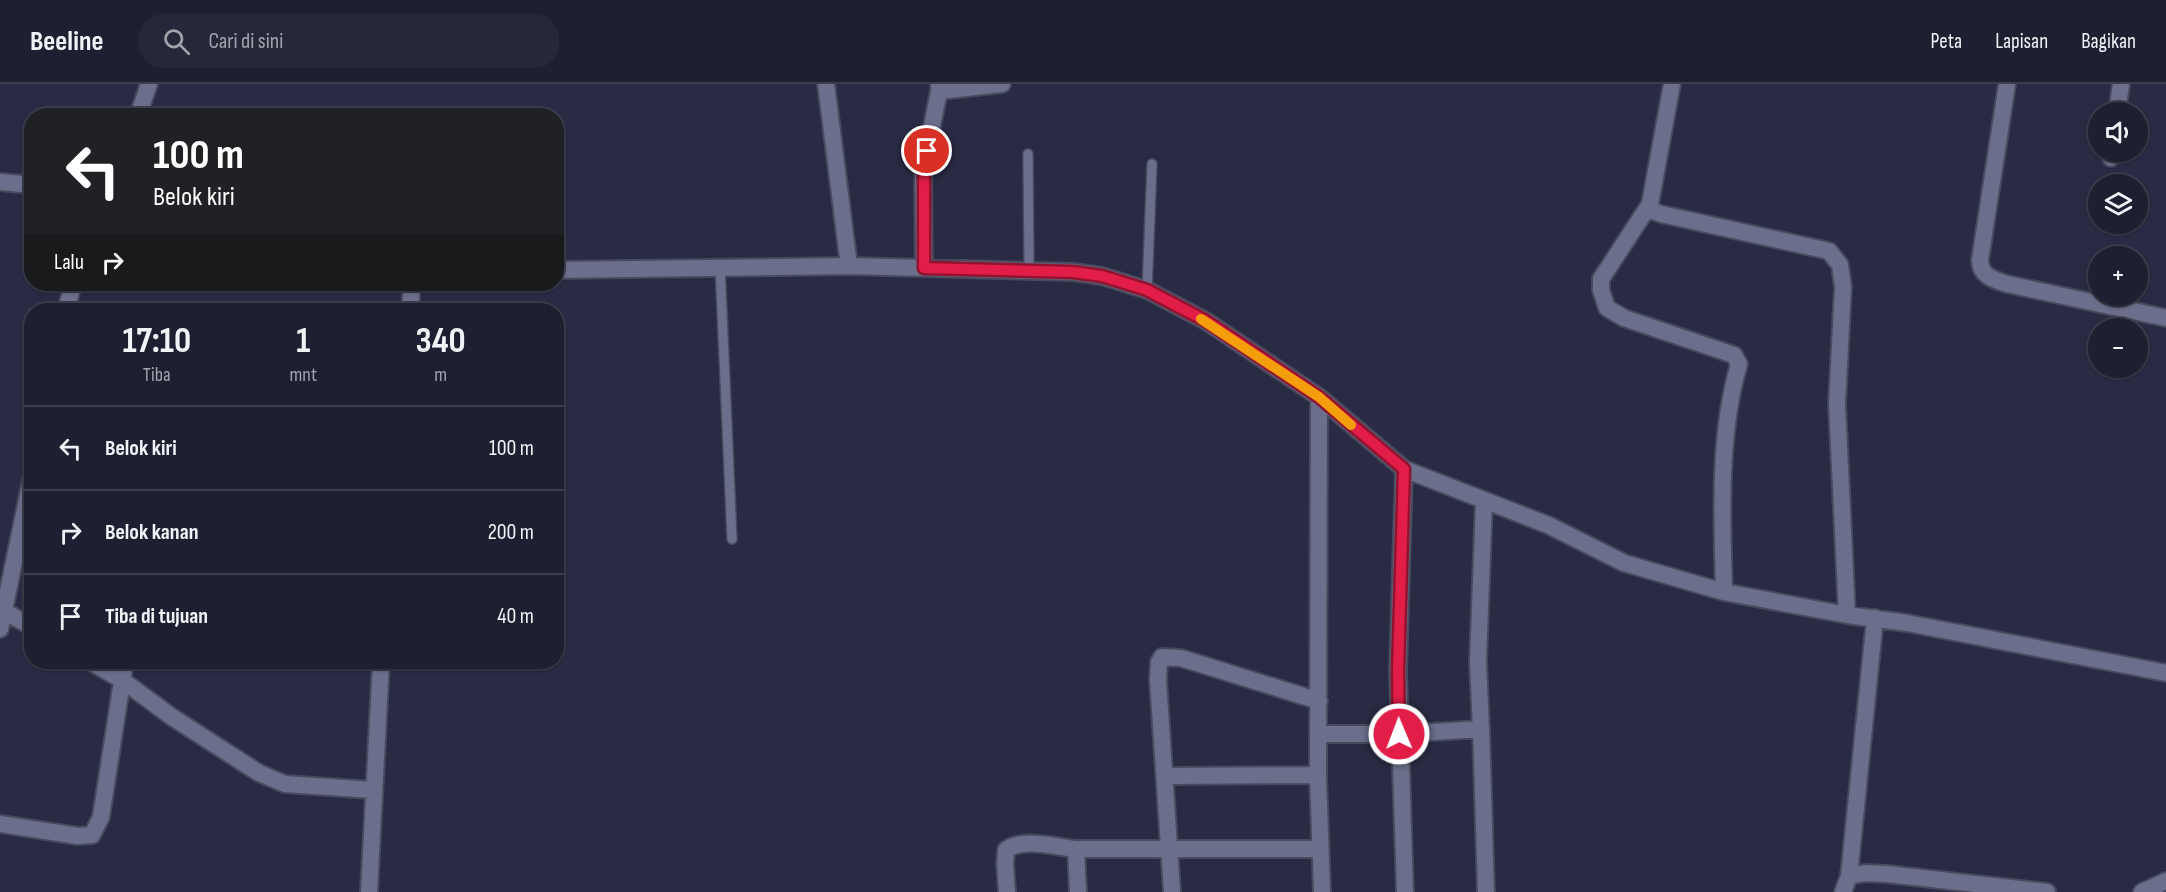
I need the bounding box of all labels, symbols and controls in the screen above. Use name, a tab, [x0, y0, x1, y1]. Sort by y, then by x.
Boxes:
search box	[139, 14, 559, 68]
text: Beeline	[30, 25, 103, 58]
icon: search	[160, 25, 193, 58]
text: Cari di sini	[208, 28, 283, 55]
text: Peta	[1931, 29, 1962, 54]
text: Lapisan	[1995, 29, 2048, 54]
text: Bagikan	[2081, 29, 2136, 54]
map controls	[2088, 102, 2148, 378]
button: sound	[2088, 102, 2148, 162]
pin	[901, 125, 952, 176]
text: 100 m	[153, 130, 244, 181]
icon: left	[54, 132, 132, 210]
icon: arrive	[910, 134, 943, 167]
button: layers	[2088, 174, 2148, 234]
text: Belok kiri	[153, 181, 235, 213]
icon: right	[96, 246, 129, 279]
button: +	[2088, 246, 2148, 306]
text: Lalu	[54, 249, 84, 276]
button: −	[2088, 318, 2148, 378]
text: 17:10	[122, 320, 191, 363]
text: 1	[296, 320, 310, 363]
text: 340	[416, 320, 466, 363]
text: Tiba	[143, 363, 171, 387]
text: mnt	[289, 363, 317, 387]
text: m	[434, 363, 447, 387]
icon: left	[54, 432, 87, 465]
text: Belok kiri	[105, 435, 177, 462]
text: 100 m	[489, 435, 534, 462]
icon: right	[54, 516, 87, 549]
text: Belok kanan	[105, 519, 198, 546]
text: 200 m	[488, 519, 534, 546]
icon: arrive	[54, 600, 87, 633]
text: Tiba di tujuan	[105, 603, 208, 630]
text: 40 m	[497, 603, 534, 630]
position arrow	[1367, 702, 1431, 766]

